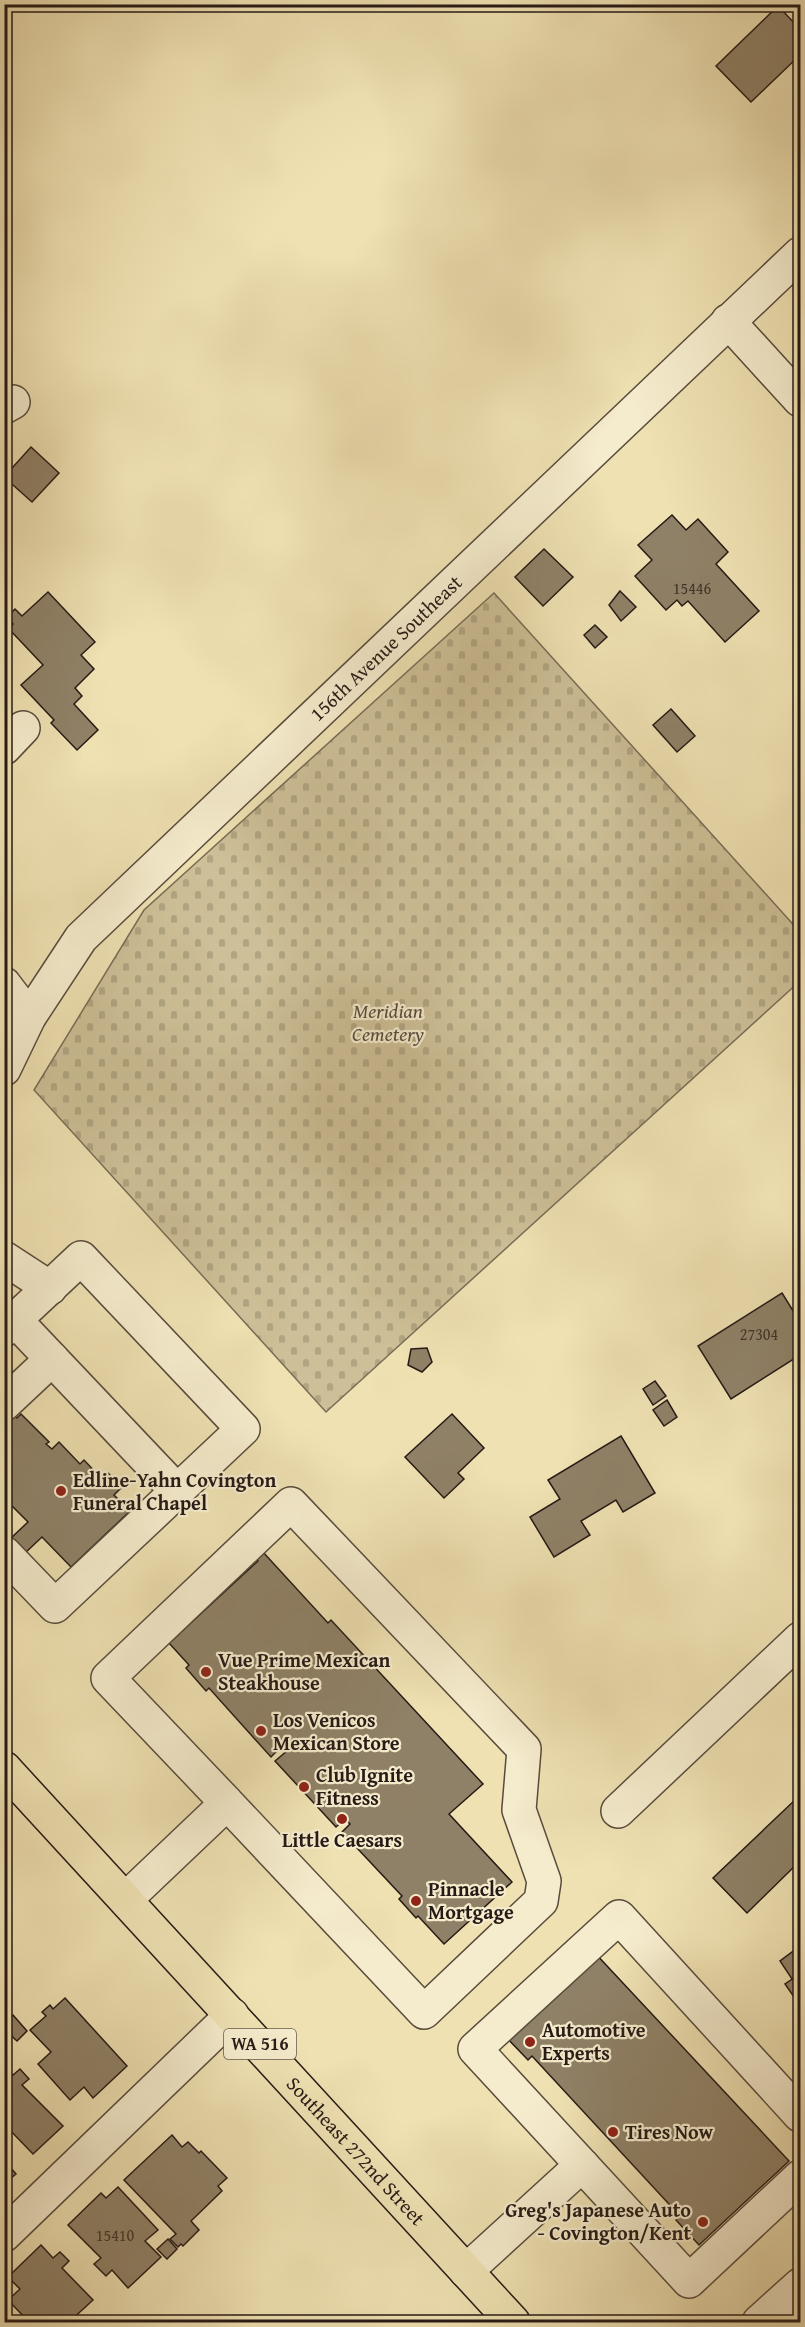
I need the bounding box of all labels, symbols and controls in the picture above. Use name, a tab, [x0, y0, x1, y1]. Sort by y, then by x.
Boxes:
street label: 156th Avenue Southeast	[303, 568, 468, 727]
house number: 15446	[673, 576, 712, 600]
park label: Meridian Cemetery	[352, 996, 424, 1048]
house number: 27304	[740, 1322, 779, 1346]
place label: Edline-Yahn Covington Funeral Chapel	[73, 1465, 277, 1517]
marker: Edline-Yahn Covington Funeral Chapel	[54, 1484, 68, 1498]
place label: Vue Prime Mexican Steakhouse	[218, 1645, 390, 1697]
marker: Vue Prime Mexican Steakhouse	[199, 1665, 213, 1679]
place label: Los Venicos Mexican Store	[273, 1705, 400, 1757]
marker: Los Venicos Mexican Store	[254, 1724, 268, 1738]
place label: Club Ignite Fitness	[316, 1760, 413, 1812]
marker: Club Ignite Fitness	[297, 1780, 311, 1794]
marker: Little Caesars	[335, 1812, 349, 1826]
place label: Little Caesars	[282, 1825, 402, 1854]
place label: Pinnacle Mortgage	[428, 1874, 514, 1926]
marker: Pinnacle Mortgage	[409, 1894, 423, 1908]
place label: Automotive Experts	[542, 2015, 646, 2067]
road number: WA 516	[224, 2029, 296, 2059]
marker: Automotive Experts	[523, 2035, 537, 2049]
street label: Southeast 272nd Street	[280, 2070, 432, 2232]
place label: Tires Now	[625, 2117, 713, 2146]
marker: Tires Now	[606, 2125, 620, 2139]
place label: Greg's Japanese Auto - Covington/Kent	[505, 2195, 691, 2247]
marker: Greg's Japanese Auto - Covington/Kent	[696, 2215, 710, 2229]
house number: 15410	[96, 2223, 135, 2247]

